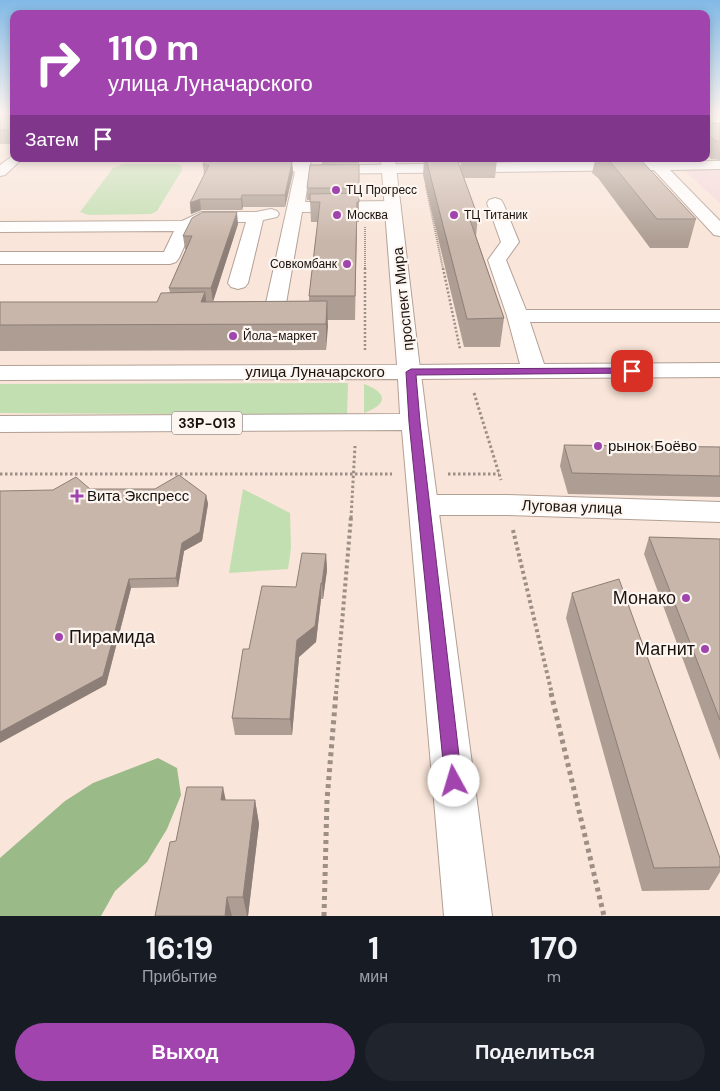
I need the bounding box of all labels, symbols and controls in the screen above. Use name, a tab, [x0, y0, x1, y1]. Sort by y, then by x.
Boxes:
text: 110 m	[108, 25, 199, 71]
icon: right	[25, 30, 90, 95]
text: улица Луначарского	[108, 69, 313, 98]
icon: arrive	[89, 125, 117, 153]
text: Затем	[25, 127, 79, 152]
place label: ТЦ Прогресс	[346, 182, 417, 198]
marker: ТЦ Прогресс	[330, 184, 342, 196]
place label: Москва	[347, 207, 388, 223]
place label: ТЦ Титаник	[464, 207, 528, 223]
marker: Москва	[331, 209, 343, 221]
marker: ТЦ Титаник	[448, 209, 460, 221]
street label: проспект Мира	[388, 246, 418, 352]
place label: Совкомбанк	[270, 256, 338, 272]
marker: Совкомбанк	[341, 258, 353, 270]
place label: Йола-маркет	[243, 328, 317, 344]
marker: Йола-маркет	[227, 330, 239, 342]
pin	[611, 350, 653, 392]
icon: arrive	[618, 357, 646, 385]
street label: улица Луначарского	[245, 362, 385, 382]
road number: 33Р-013	[172, 412, 242, 434]
place label: рынок Боёво	[608, 436, 697, 456]
marker: рынок Боёво	[592, 440, 604, 452]
place label: Вита Экспресс	[87, 486, 190, 506]
marker: Вита Экспресс	[71, 490, 83, 502]
street label: Луговая улица	[521, 495, 623, 519]
place label: Монако	[613, 586, 676, 610]
marker: Монако	[680, 592, 692, 604]
place label: Пирамида	[69, 625, 156, 649]
marker: Пирамида	[53, 631, 65, 643]
place label: Магнит	[635, 637, 695, 661]
marker: Магнит	[699, 643, 711, 655]
position arrow	[427, 754, 479, 806]
text: 16:19	[146, 929, 213, 968]
text: 1	[368, 929, 379, 968]
text: 170	[530, 929, 578, 968]
text: Прибытие	[142, 966, 217, 987]
text: мин	[359, 966, 388, 987]
text: m	[547, 966, 561, 987]
button: Выход	[15, 1023, 355, 1081]
button: Поделиться	[365, 1023, 705, 1081]

